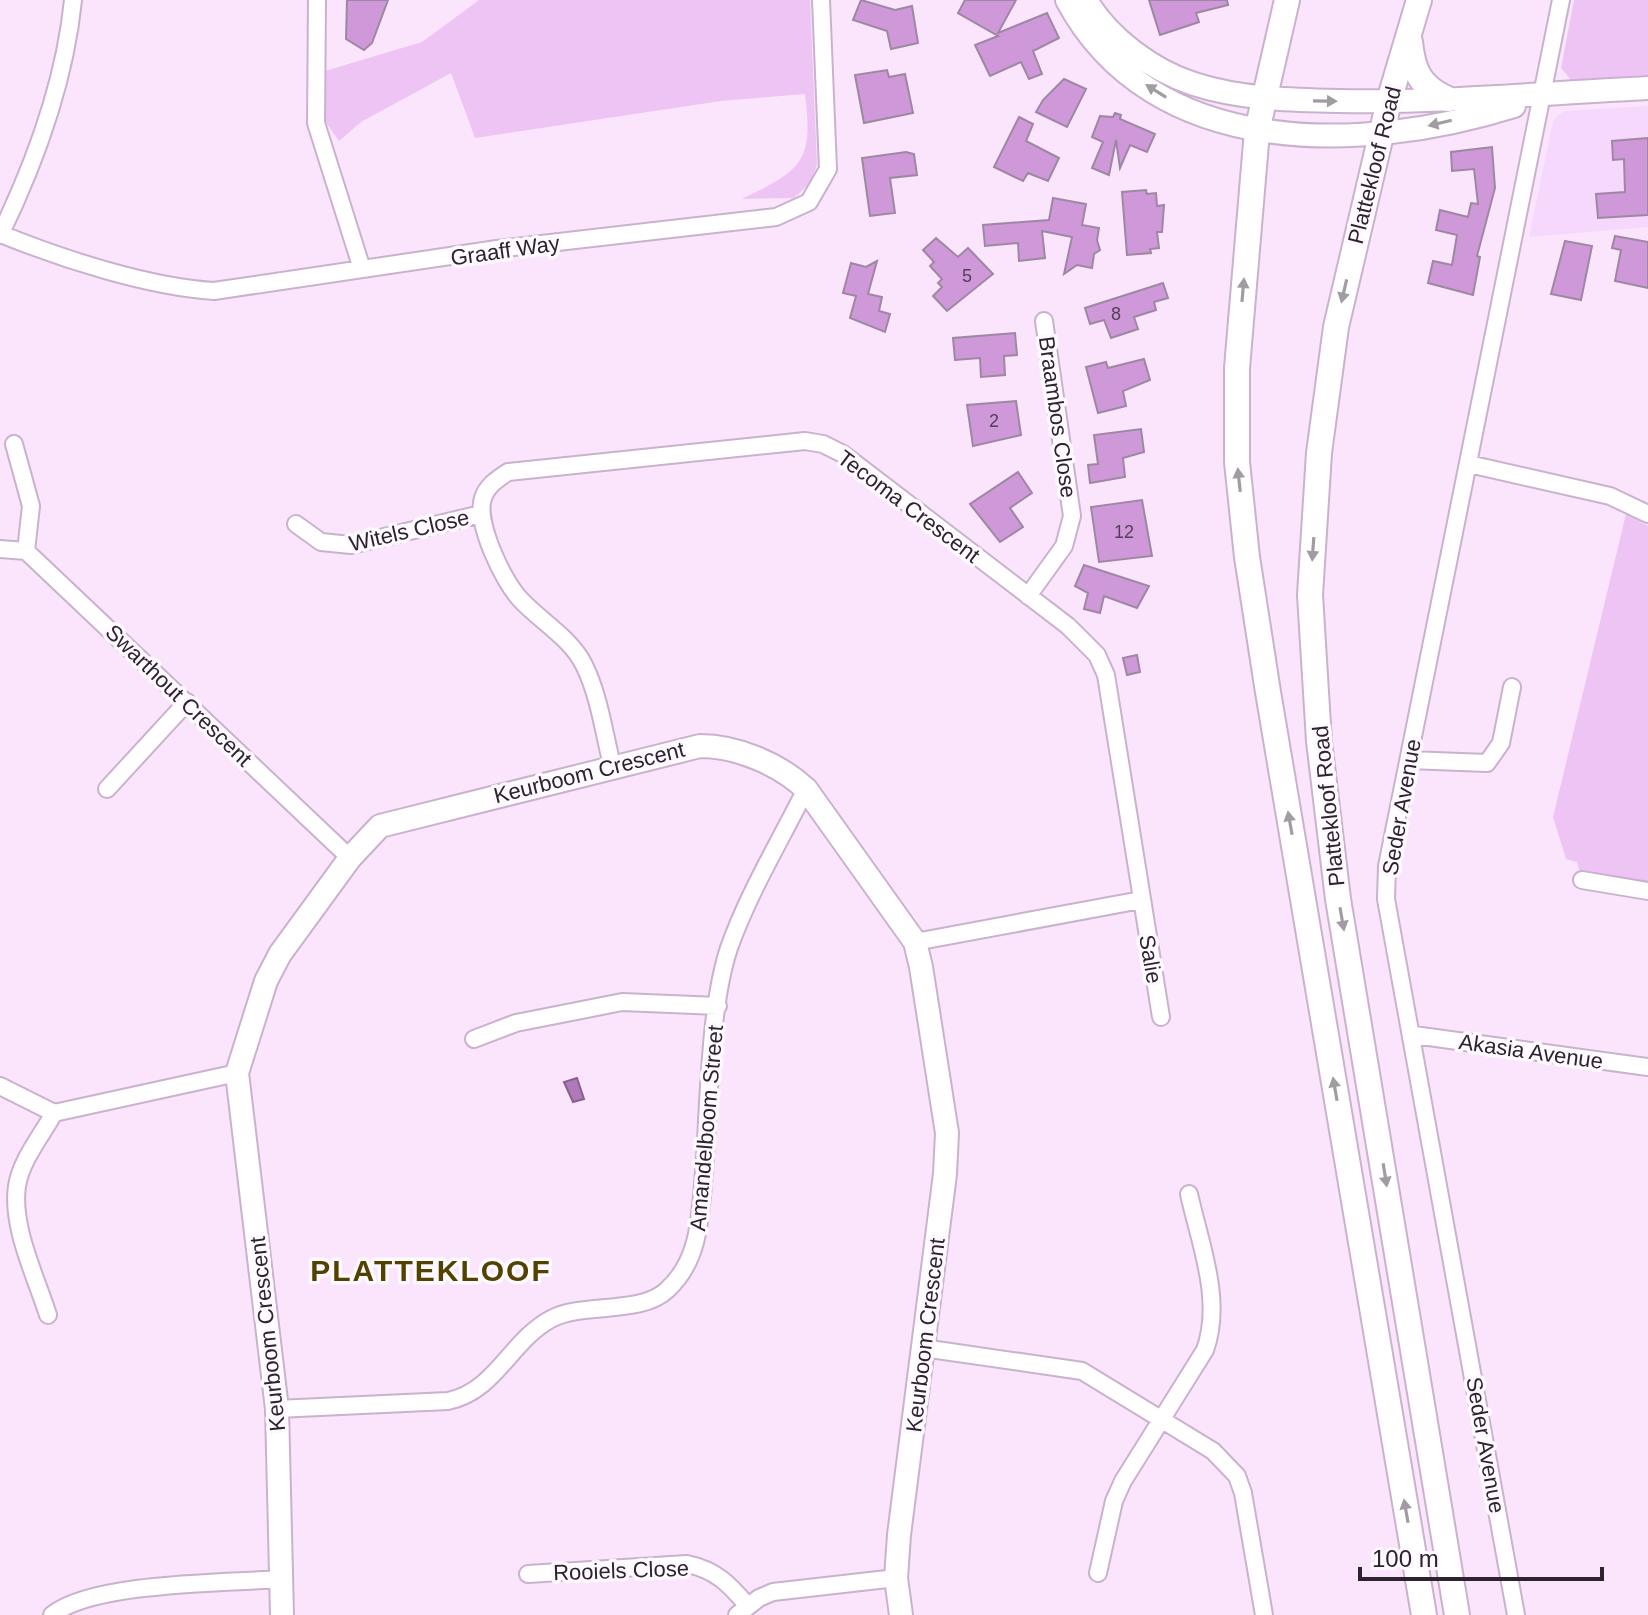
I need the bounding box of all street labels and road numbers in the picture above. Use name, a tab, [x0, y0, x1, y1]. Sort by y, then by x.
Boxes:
street label: Plattekloof Road	[1343, 84, 1406, 246]
street label: Graaff Way	[449, 230, 561, 271]
street label: Braambos Close	[1034, 335, 1081, 499]
street label: Tecoma Crescent	[833, 445, 985, 568]
street label: Witels Close	[347, 505, 471, 556]
street label: Swarthout Crescent	[100, 619, 257, 771]
street label: Plattekloof Road	[1308, 724, 1349, 888]
street label: Keurboom Crescent	[491, 737, 687, 808]
street label: Seder Avenue	[1377, 737, 1426, 877]
street label: Salie	[1134, 933, 1167, 985]
street label: Amandelboom Street	[685, 1024, 728, 1232]
street label: Akasia Avenue	[1457, 1029, 1605, 1074]
street label: Keurboom Crescent	[245, 1235, 290, 1433]
street label: Keurboom Crescent	[901, 1236, 950, 1434]
street label: Seder Avenue	[1461, 1375, 1510, 1515]
street label: Rooiels Close	[553, 1556, 689, 1585]

